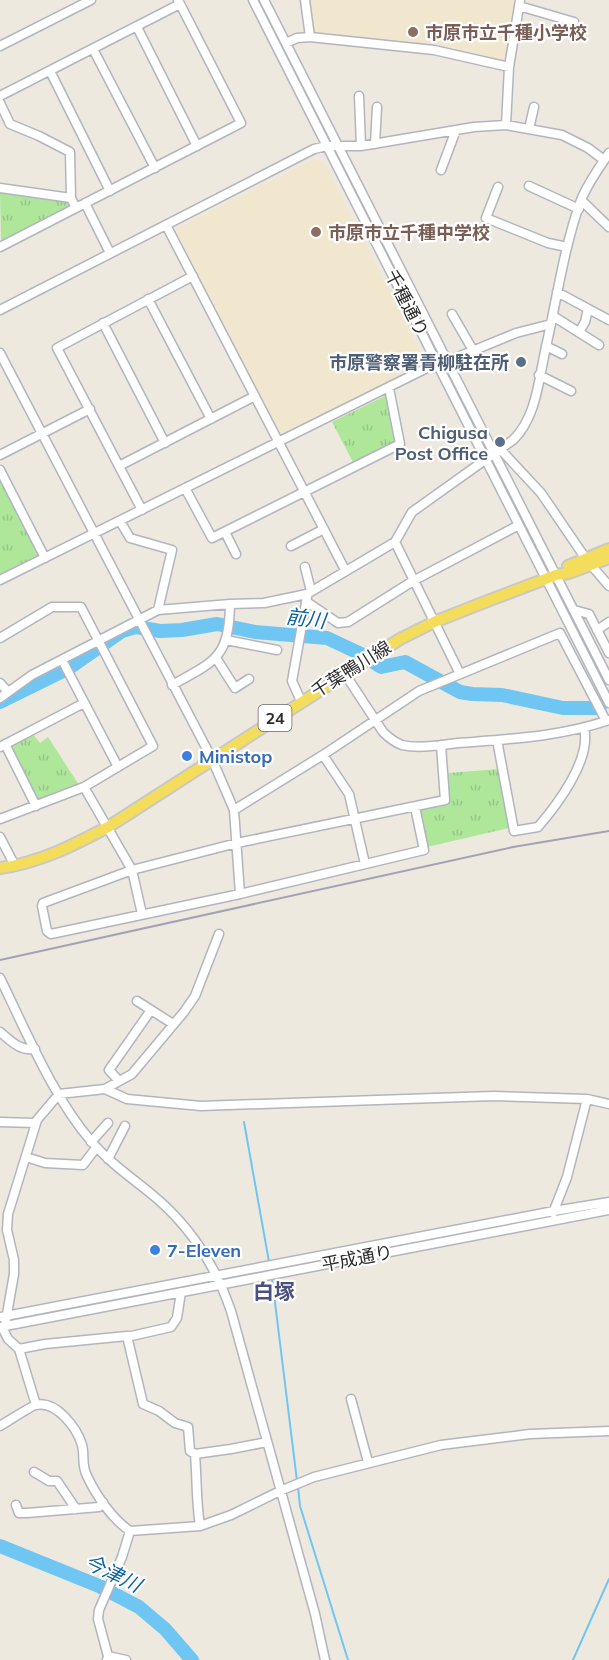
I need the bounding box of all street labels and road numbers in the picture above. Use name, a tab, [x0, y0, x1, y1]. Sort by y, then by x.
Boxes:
street label: 千種通り	[380, 266, 434, 340]
street label: 千葉鴨川線	[307, 635, 395, 703]
road number: 24	[258, 705, 292, 731]
street label: 平成通り	[319, 1240, 395, 1276]

